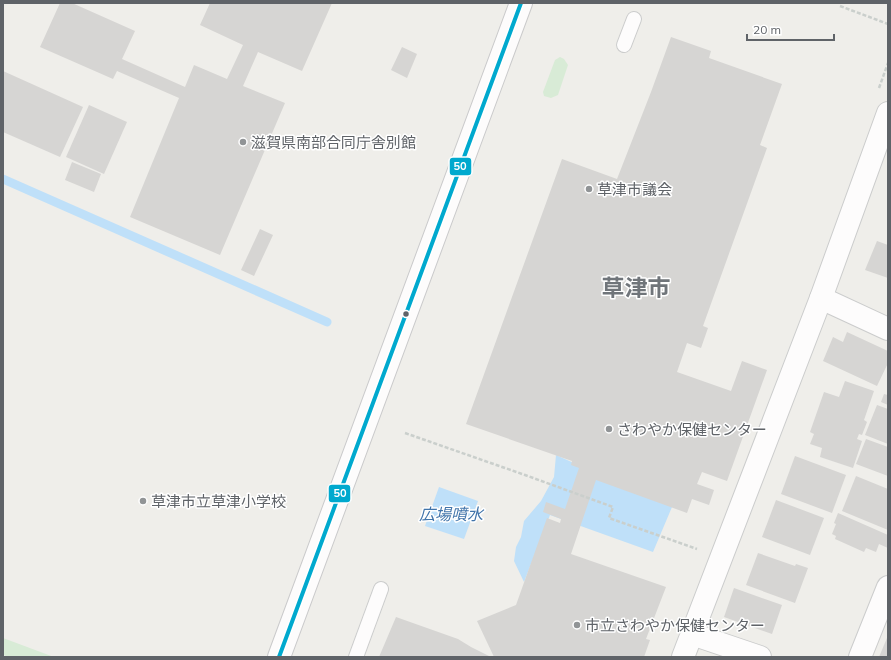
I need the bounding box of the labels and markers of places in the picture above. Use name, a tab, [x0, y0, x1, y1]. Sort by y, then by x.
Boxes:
place label: 滋賀県南部合同庁舎別館	[251, 133, 416, 152]
marker: 滋賀県南部合同庁舎別館	[238, 137, 248, 147]
place label: 草津市議会	[597, 180, 672, 199]
marker: 草津市議会	[584, 184, 594, 194]
unlabelled marker	[401, 309, 411, 319]
place label: さわやか保健センター	[617, 420, 767, 439]
marker: さわやか保健センター	[604, 424, 614, 434]
place label: 草津市立草津小学校	[151, 492, 286, 511]
marker: 草津市立草津小学校	[138, 496, 148, 506]
place label: 市立さわやか保健センター	[585, 616, 765, 635]
marker: 市立さわやか保健センター	[572, 620, 582, 630]

